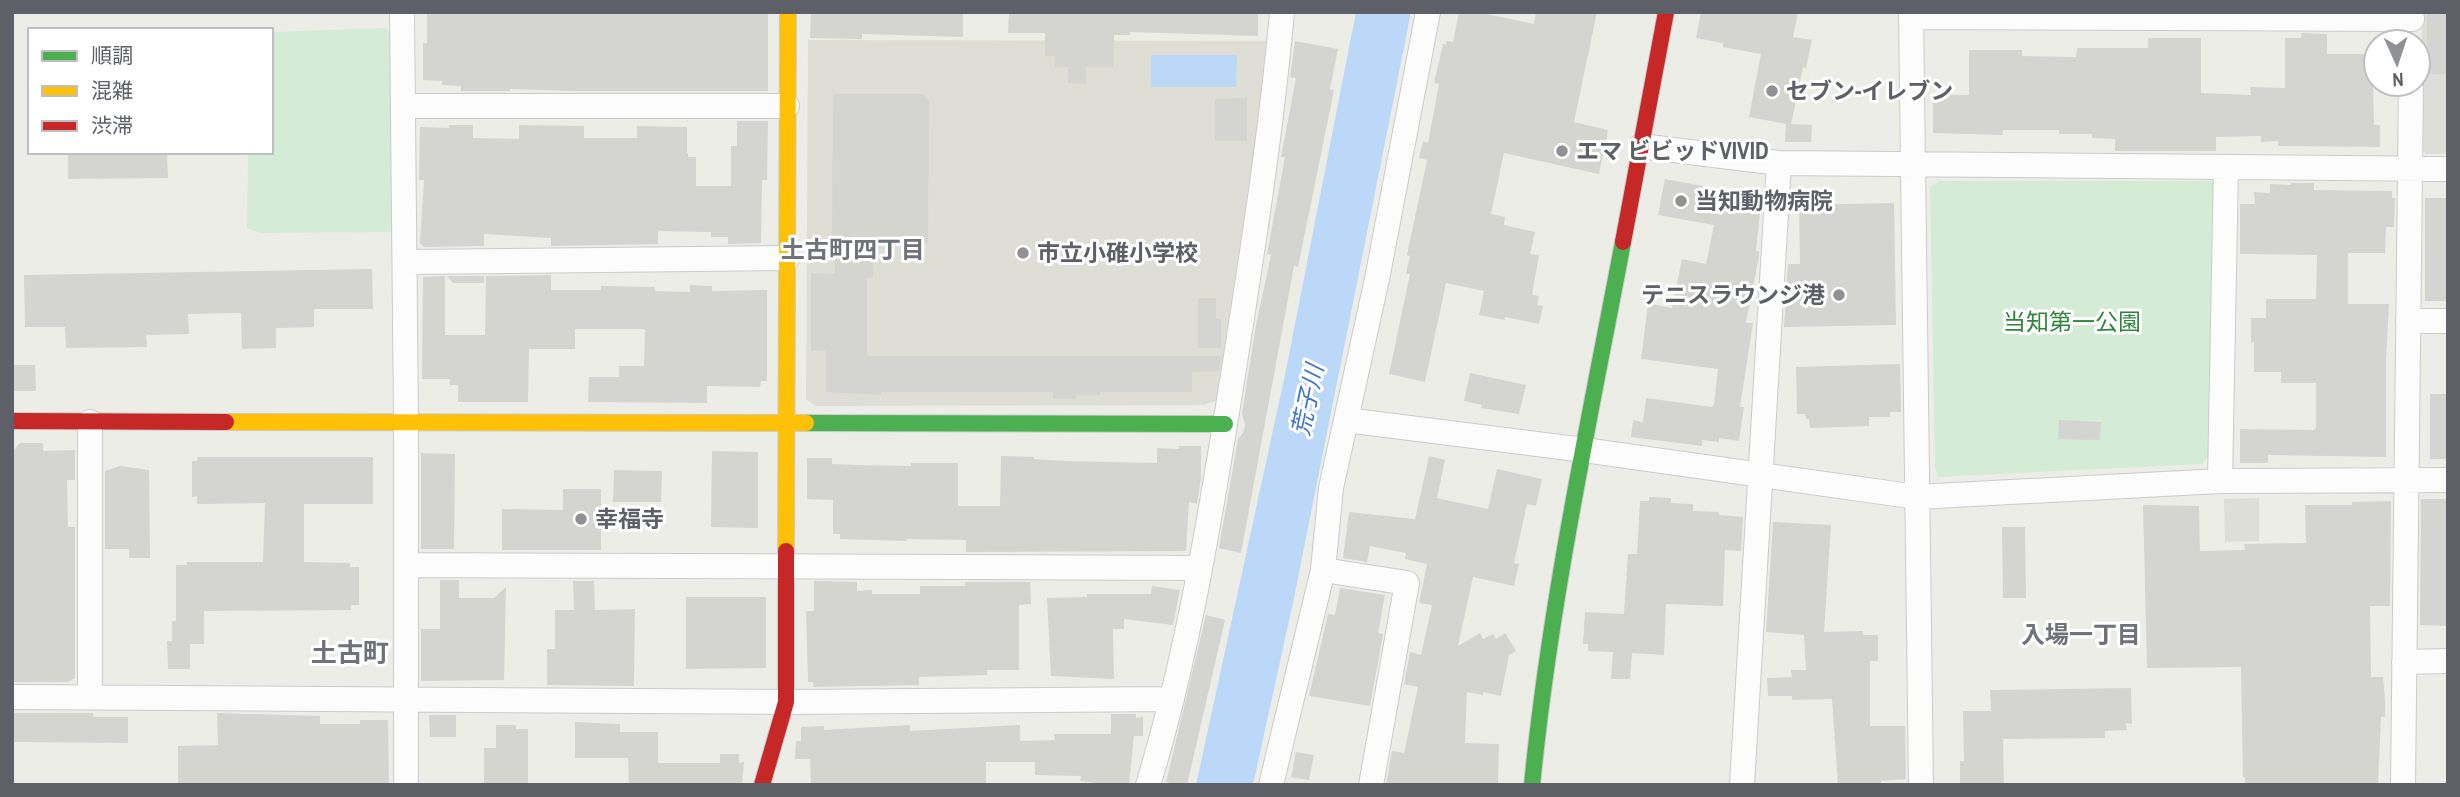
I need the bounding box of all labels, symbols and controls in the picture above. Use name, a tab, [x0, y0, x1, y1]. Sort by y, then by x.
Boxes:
legend	[28, 28, 273, 154]
north arrow	[2362, 28, 2432, 98]
text: 順調	[91, 41, 133, 70]
text: N	[2392, 67, 2404, 93]
place label: セブン-イレブン	[1786, 75, 1953, 106]
text: 混雑	[91, 76, 133, 105]
marker: セブン-イレブン	[1764, 83, 1780, 99]
text: 渋滞	[91, 111, 133, 140]
place label: エマ ビビッドVIVID	[1576, 135, 1769, 166]
marker: エマ ビビッドVIVID	[1554, 143, 1570, 159]
place label: 当知動物病院	[1695, 185, 1833, 216]
marker: 当知動物病院	[1673, 193, 1689, 209]
district label: 土古町四丁目	[781, 233, 925, 265]
place label: 市立小碓小学校	[1037, 237, 1198, 268]
marker: 市立小碓小学校	[1015, 245, 1031, 261]
place label: テニスラウンジ港	[1641, 279, 1825, 310]
marker: テニスラウンジ港	[1831, 287, 1847, 303]
park label: 当知第一公園	[2003, 306, 2141, 337]
water label: 荒子川	[1284, 358, 1331, 438]
place label: 幸福寺	[595, 503, 664, 534]
marker: 幸福寺	[573, 511, 589, 527]
district label: 入場一丁目	[2021, 618, 2141, 650]
district label: 土古町	[311, 635, 389, 670]

